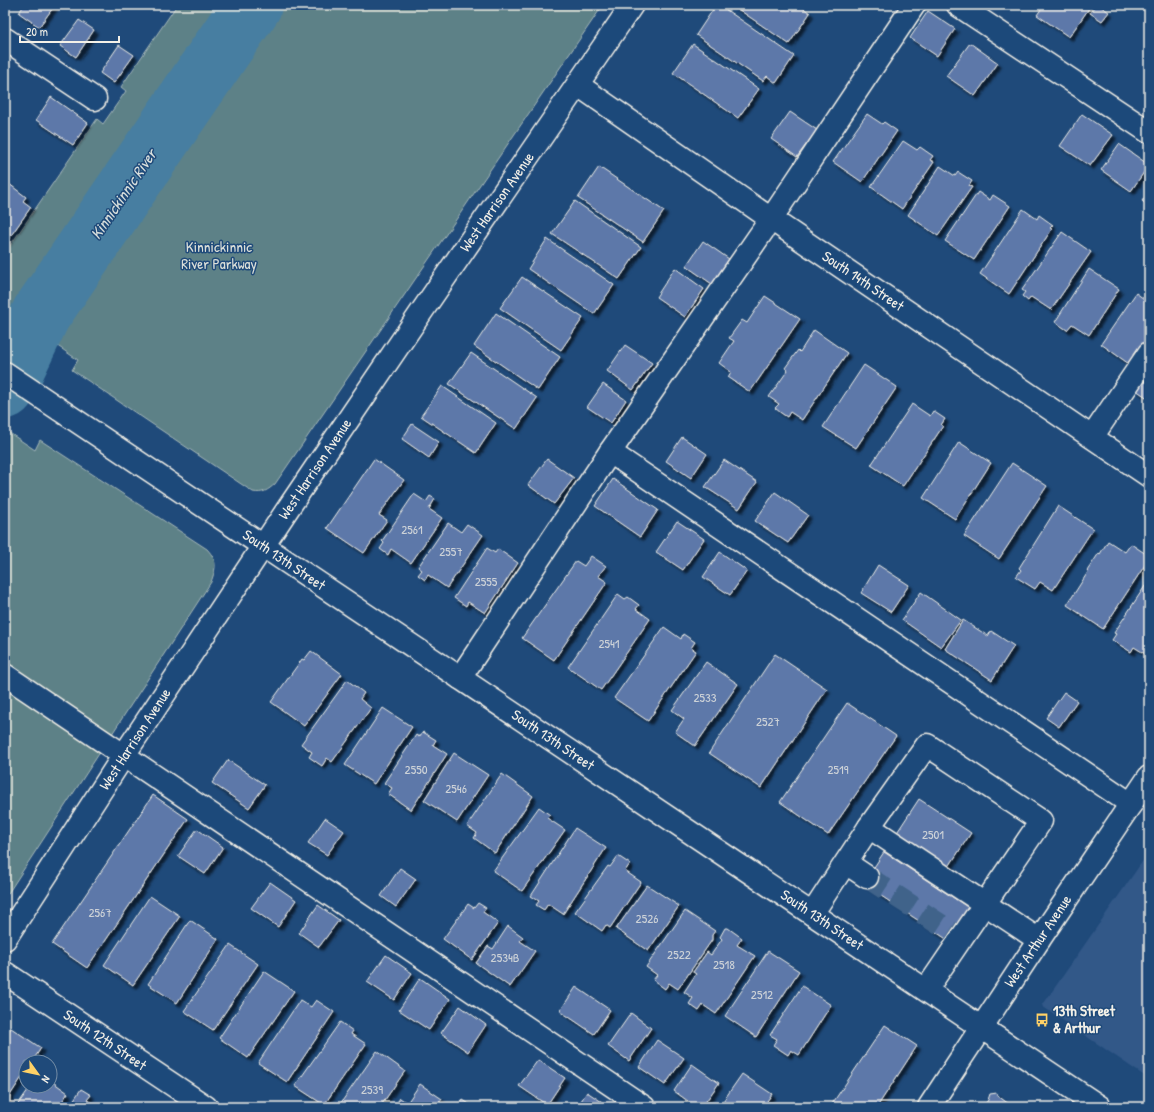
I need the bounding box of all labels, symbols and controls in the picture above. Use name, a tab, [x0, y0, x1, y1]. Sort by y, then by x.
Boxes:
scale bar	[20, 18, 119, 44]
text: 20 m	[26, 23, 48, 40]
water label: Kinnickinnic River	[85, 143, 162, 243]
street label: West Harrison Avenue	[454, 148, 539, 256]
park label: Kinnickinnic River Parkway	[181, 236, 257, 274]
street label: South 14th Street	[818, 245, 909, 316]
street label: West Harrison Avenue	[273, 414, 356, 523]
house number: 2561	[401, 520, 423, 538]
street label: South 13th Street	[239, 524, 331, 596]
house number: 2557	[439, 542, 463, 560]
house number: 2555	[475, 572, 498, 590]
house number: 2541	[598, 634, 620, 652]
street label: West Harrison Avenue	[94, 684, 175, 794]
house number: 2533	[693, 688, 717, 706]
street label: South 13th Street	[508, 704, 600, 776]
house number: 2527	[756, 712, 780, 730]
house number: 2550	[405, 760, 428, 778]
house number: 2519	[827, 760, 849, 778]
house number: 2546	[445, 779, 467, 797]
house number: 2501	[922, 825, 944, 843]
street label: South 13th Street	[777, 884, 869, 956]
street label: West Arthur Avenue	[999, 890, 1076, 991]
house number: 2567	[88, 903, 112, 921]
house number: 2526	[636, 909, 658, 927]
house number: 2522	[667, 945, 691, 963]
house number: 2534B	[491, 948, 520, 966]
house number: 2518	[713, 955, 735, 973]
house number: 2512	[751, 985, 773, 1003]
place label: 13th Street & Arthur	[1053, 1000, 1116, 1038]
street label: South 12th Street	[60, 1004, 152, 1076]
bus stop icon: 13th Street & Arthur	[1034, 1012, 1050, 1028]
north arrow	[18, 1054, 58, 1094]
text: N	[39, 1073, 54, 1086]
house number: 2539	[361, 1080, 383, 1098]

